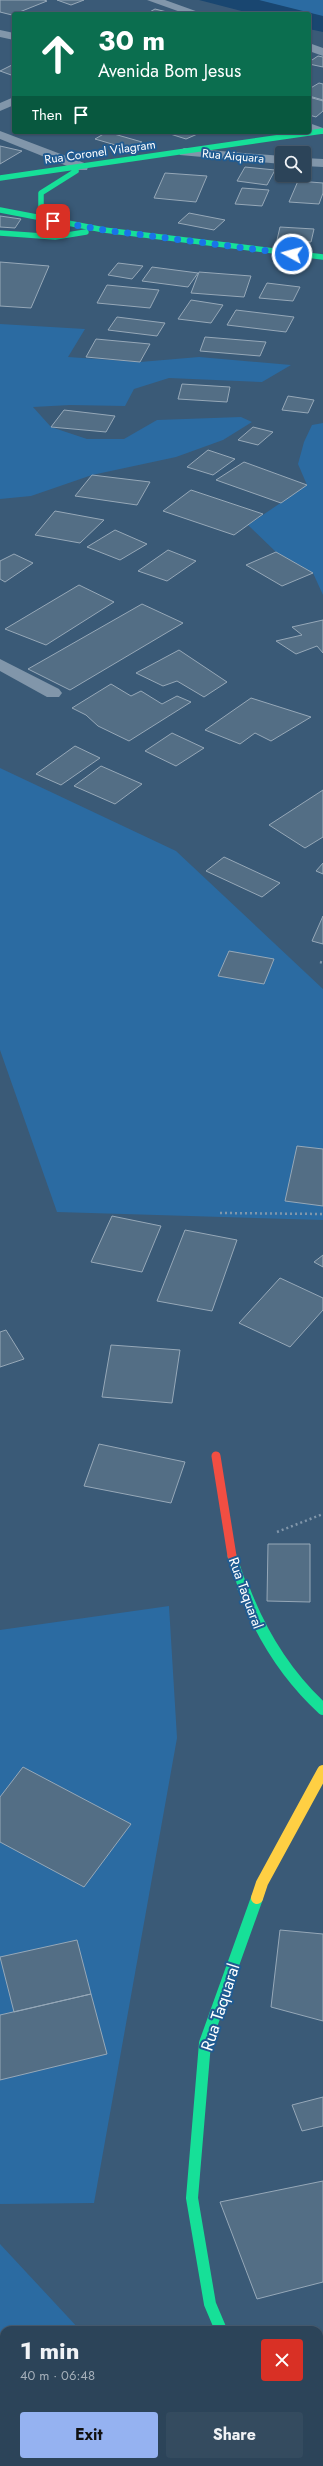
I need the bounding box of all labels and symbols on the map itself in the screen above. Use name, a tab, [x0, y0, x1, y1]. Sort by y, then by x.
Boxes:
street label: Rua Coronel Vilagram	[43, 135, 157, 169]
street label: Rua Aiquara	[201, 144, 265, 168]
pin	[36, 204, 70, 238]
position arrow	[271, 233, 313, 275]
street label: Rua Taquaral	[224, 1554, 268, 1632]
street label: Rua Taquaral	[195, 1960, 245, 2054]

